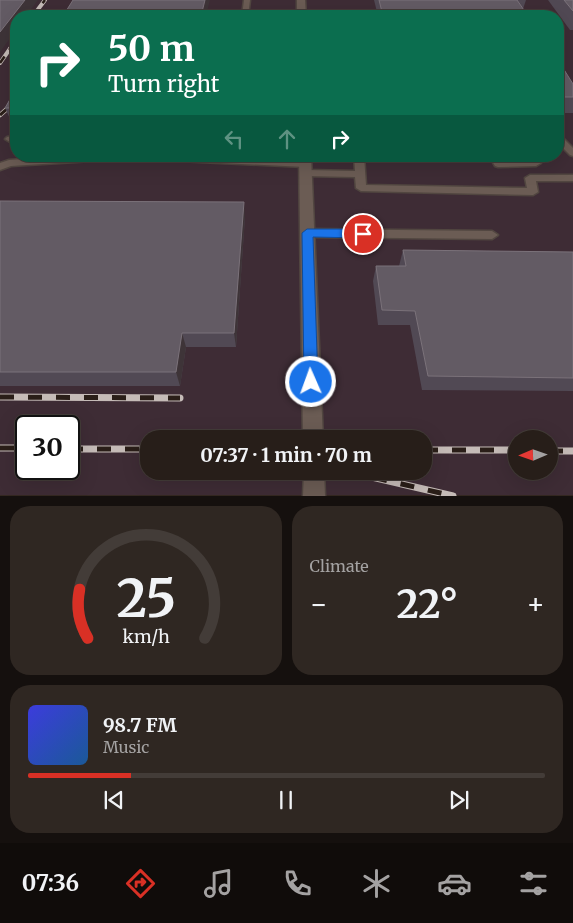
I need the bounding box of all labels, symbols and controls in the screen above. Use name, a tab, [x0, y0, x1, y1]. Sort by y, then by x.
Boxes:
text: 50 m	[108, 27, 195, 71]
icon: right	[25, 30, 90, 95]
text: Turn right	[108, 70, 219, 98]
icon: left	[220, 125, 248, 153]
icon: ahead	[273, 125, 301, 153]
icon: right	[326, 125, 354, 153]
pin	[342, 213, 384, 255]
icon: arrive	[349, 220, 377, 248]
position arrow	[284, 355, 336, 407]
speed limit sign: 30	[15, 415, 80, 480]
north arrow	[508, 430, 558, 480]
map controls	[508, 430, 558, 480]
text: 07:37 · 1 min · 70 m	[200, 443, 372, 467]
text: Climate	[310, 556, 369, 576]
text: 25	[116, 566, 176, 631]
text: 22°	[396, 581, 458, 628]
text: −	[310, 586, 328, 622]
text: +	[526, 586, 545, 622]
text: km/h	[122, 625, 170, 648]
text: 98.7 FM	[103, 713, 177, 737]
text: Music	[103, 737, 149, 757]
icon: previous	[100, 786, 128, 814]
icon: pause	[272, 786, 300, 814]
icon: next	[445, 786, 473, 814]
icon: directions	[123, 866, 158, 901]
icon: music	[201, 866, 236, 901]
icon: phone	[280, 866, 315, 901]
icon: climate	[359, 866, 394, 901]
icon: car	[437, 866, 472, 901]
icon: filters	[516, 866, 551, 901]
text: 07:36	[22, 869, 79, 897]

